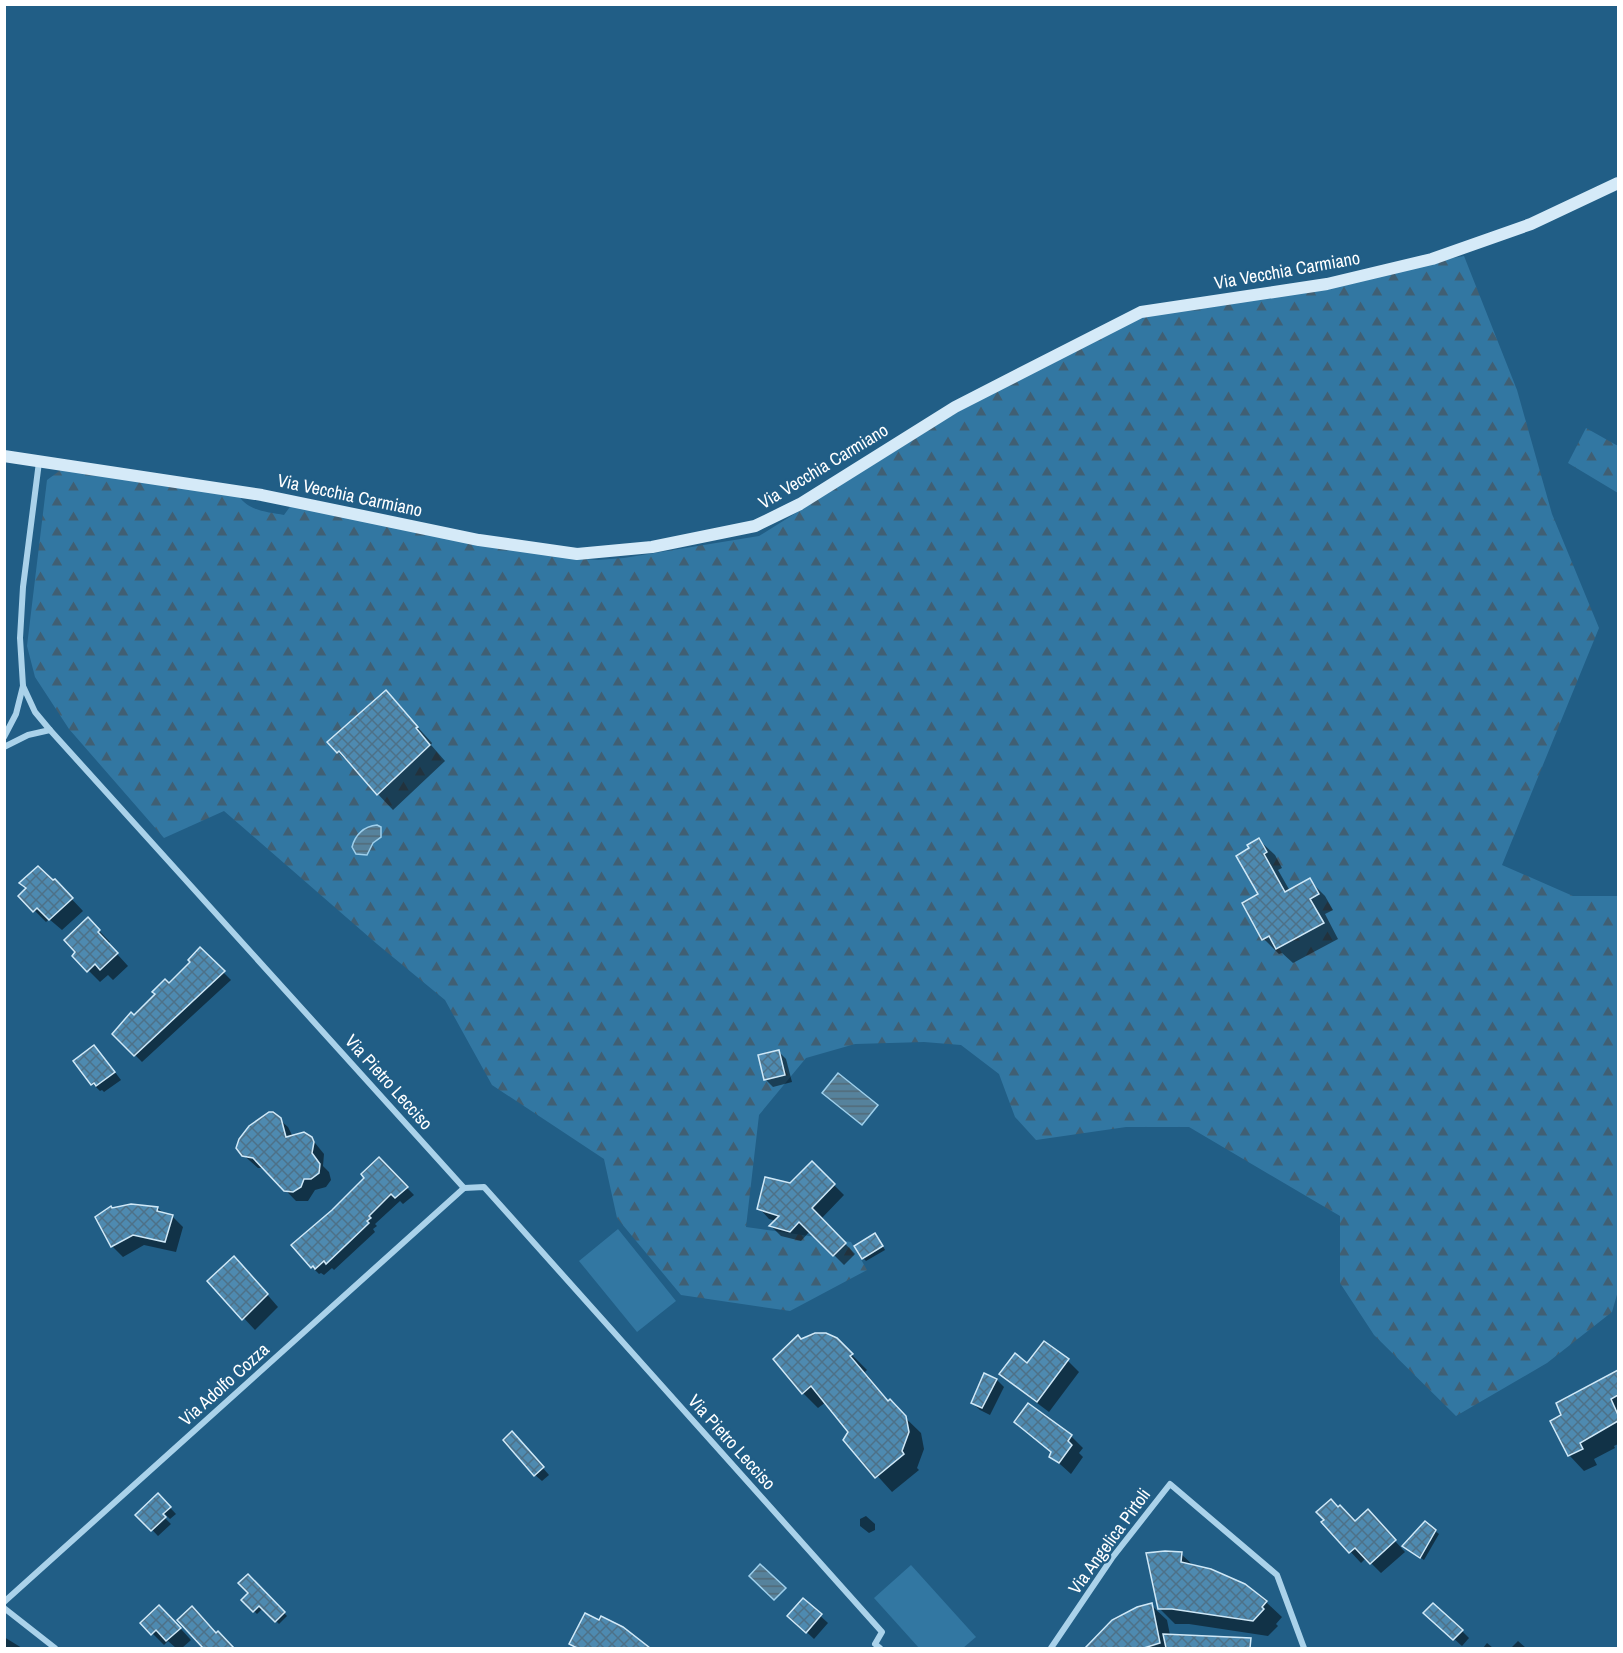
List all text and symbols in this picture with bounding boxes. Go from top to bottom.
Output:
street label: Via Vecchia Carmiano [1212,245,1362,295]
street label: Via Vecchia Carmiano [753,417,893,515]
street label: Via Vecchia Carmiano [275,467,425,523]
street label: Via Pietro Lecciso [339,1029,439,1135]
street label: Via Adolfo Cozza [174,1337,274,1431]
street label: Via Pietro Lecciso [682,1389,782,1495]
street label: Via Angelica Pirtoli [1062,1483,1156,1599]

